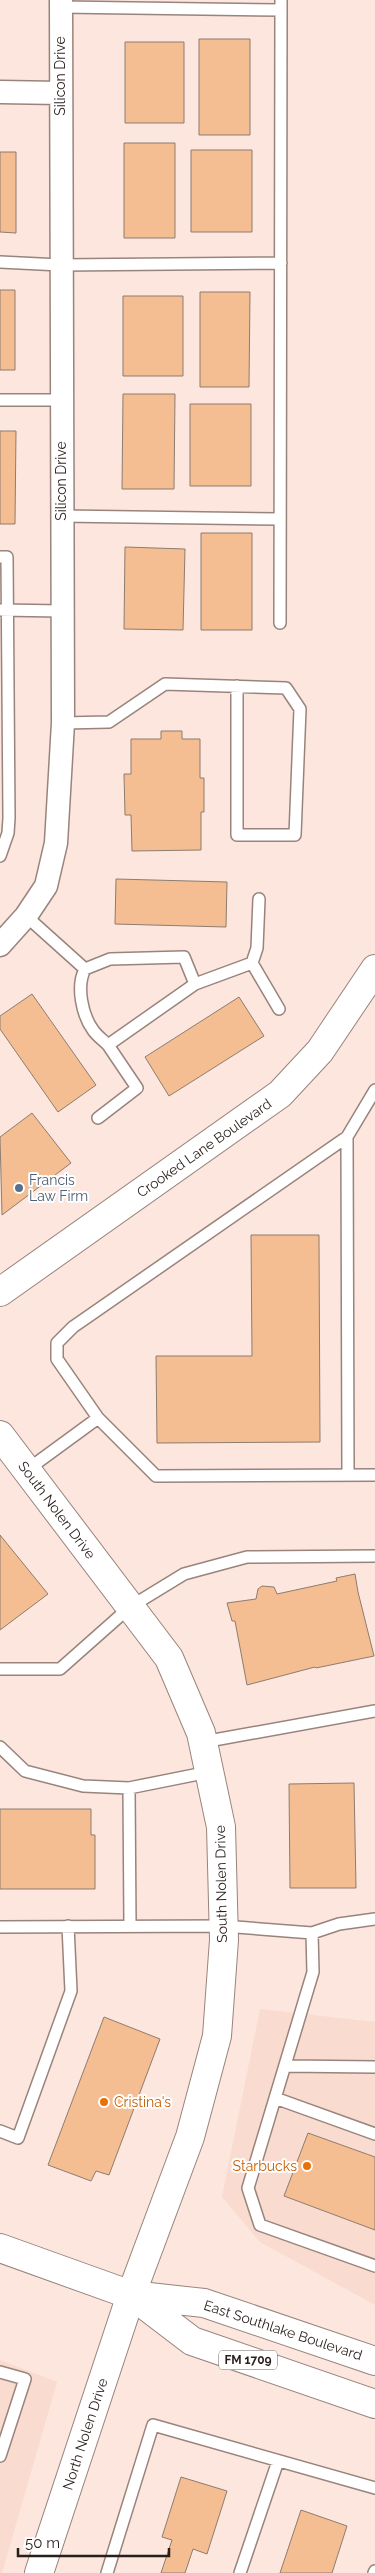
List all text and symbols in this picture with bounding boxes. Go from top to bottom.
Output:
street label: Silicon Drive [52,36,68,116]
street label: Silicon Drive [53,441,69,521]
street label: Crooked Lane Boulevard [134,1095,274,1201]
place label: Francis Law Firm [29,1172,88,1204]
marker: Francis Law Firm [13,1182,25,1194]
street label: South Nolen Drive [15,1458,99,1562]
street label: South Nolen Drive [212,1825,230,1943]
place label: Cristina's [114,2094,171,2110]
marker: Cristina's [98,2096,110,2108]
place label: Starbucks [233,2158,297,2174]
marker: Starbucks [301,2160,313,2172]
street label: East Southlake Boulevard [202,2297,364,2363]
road number: FM 1709 [219,2350,277,2370]
street label: North Nolen Drive [59,2376,111,2492]
scale bar [18,2526,169,2558]
text: 50 m [25,2534,60,2552]

